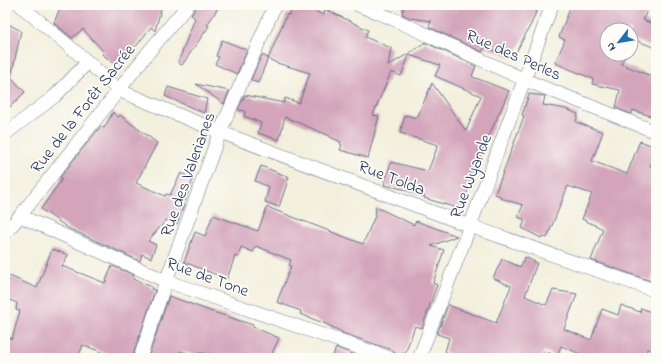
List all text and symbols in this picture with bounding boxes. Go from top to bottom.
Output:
north arrow [599,22,639,62]
street label: Rue des Perles [462,23,565,88]
street label: Rue de la Forêt Sacrée [25,39,142,179]
text: N [603,39,620,54]
street label: Rue des Valerianes [154,109,223,240]
street label: Rue Wyande [444,130,500,223]
street label: Rue Tolda [354,154,429,203]
street label: Rue de Tone [163,251,253,304]

